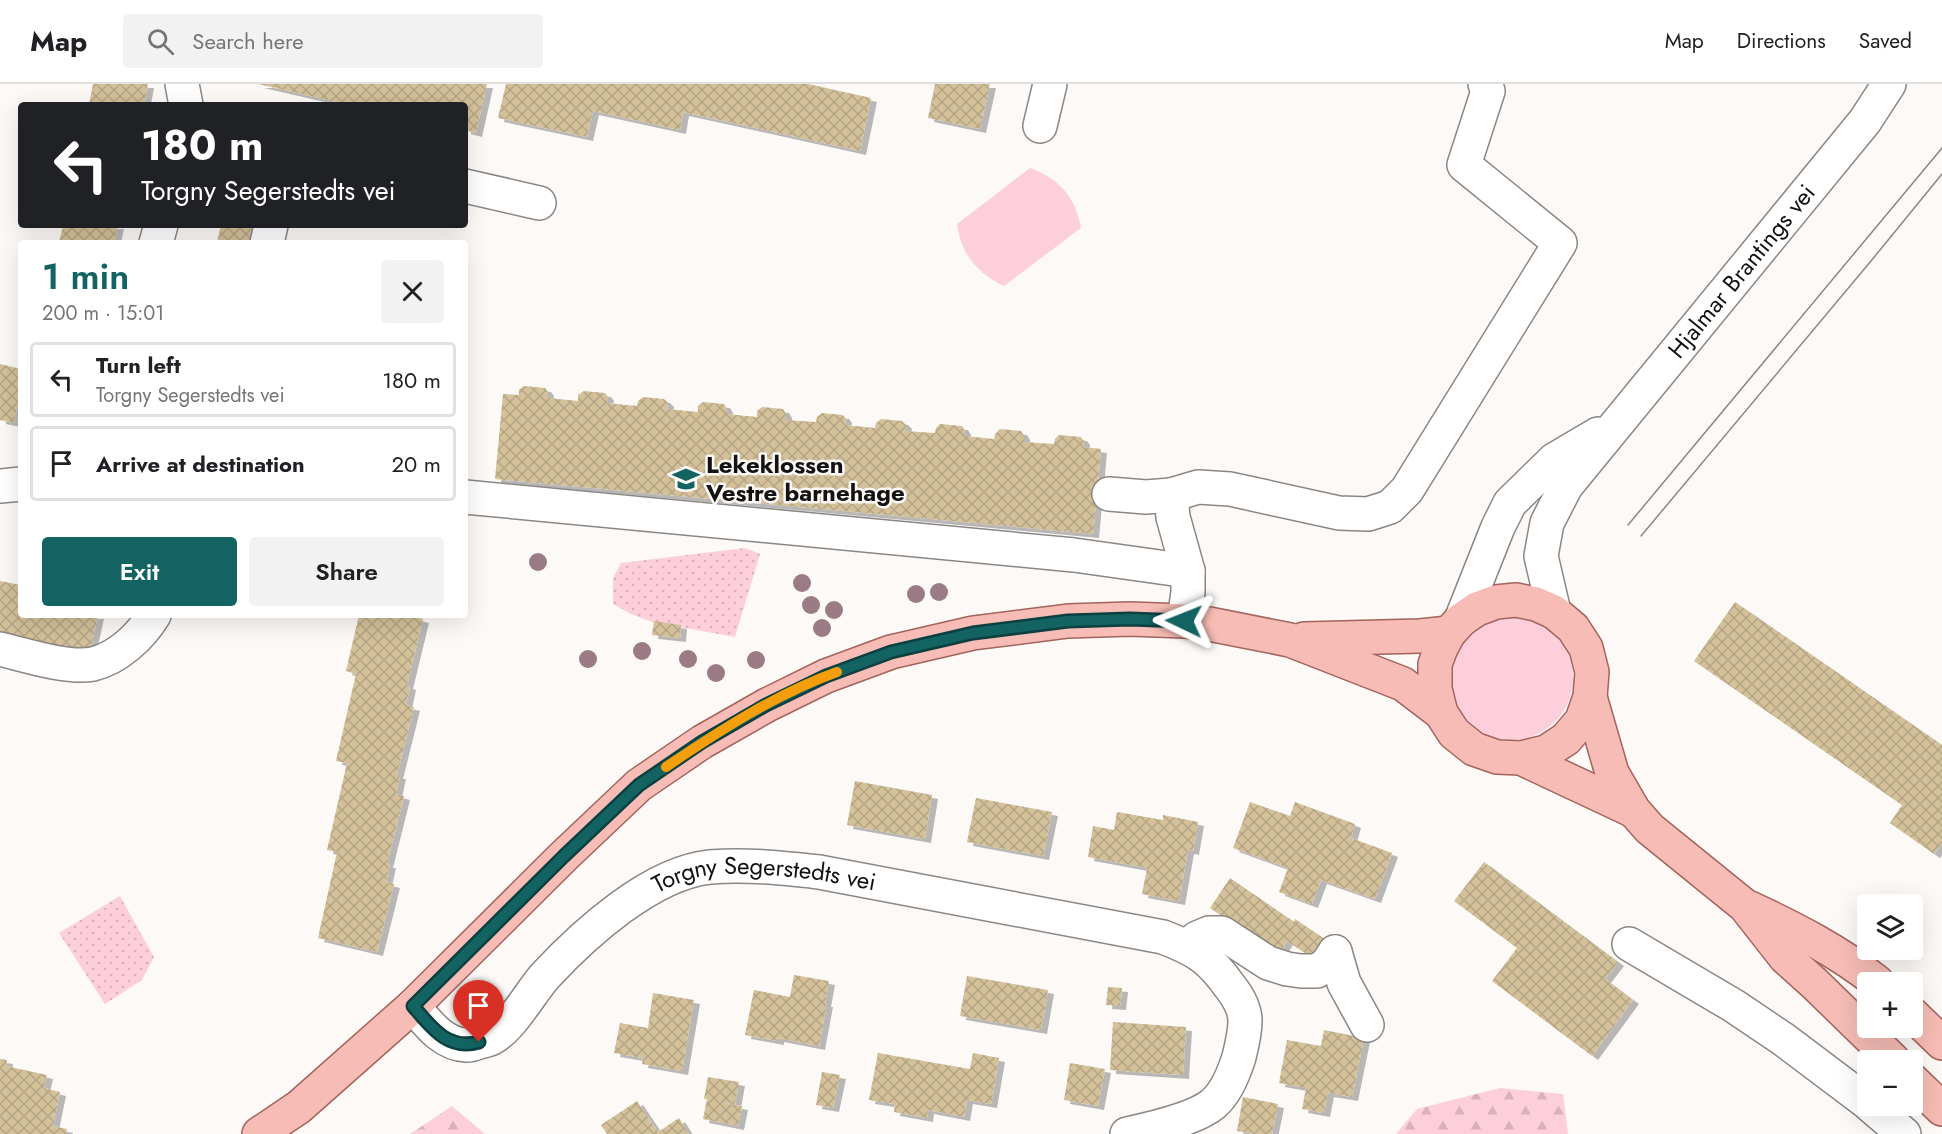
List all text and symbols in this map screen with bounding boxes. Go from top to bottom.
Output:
search box [123,14,543,68]
text: Map [30,21,87,62]
icon: search [144,25,177,58]
text: Search here [192,25,304,57]
text: Map [1665,26,1704,56]
text: Directions [1737,26,1826,56]
text: Saved [1859,26,1912,56]
text: 180 m [141,115,264,176]
icon: left [42,126,120,204]
text: Torgny Segerstedts vei [141,171,396,210]
street label: Hjalmar Brantings vei [1659,177,1823,366]
text: 1 min [42,250,129,302]
button: close [381,260,444,323]
text: 200 m · 15:01 [42,299,164,328]
text: Turn left [96,349,181,381]
icon: left [45,363,78,396]
text: 180 m [382,364,441,396]
text: Torgny Segerstedts vei [96,381,285,410]
icon: arrive [45,447,78,480]
place label: Lekeklossen Vestre barnehage [705,447,905,510]
text: Arrive at destination [96,448,305,480]
text: 20 m [392,448,441,480]
school or university icon: Lekeklossen Vestre barnehage [671,464,701,494]
button: Exit [42,537,237,606]
button: Share [249,537,444,606]
position arrow [1152,589,1216,653]
street label: Torgny Segerstedts vei [646,848,879,901]
map controls [1857,894,1923,1116]
button: layers [1857,894,1923,960]
button: + [1857,972,1923,1038]
pin [453,980,504,1042]
icon: arrive [462,989,495,1022]
button: − [1857,1050,1923,1116]

